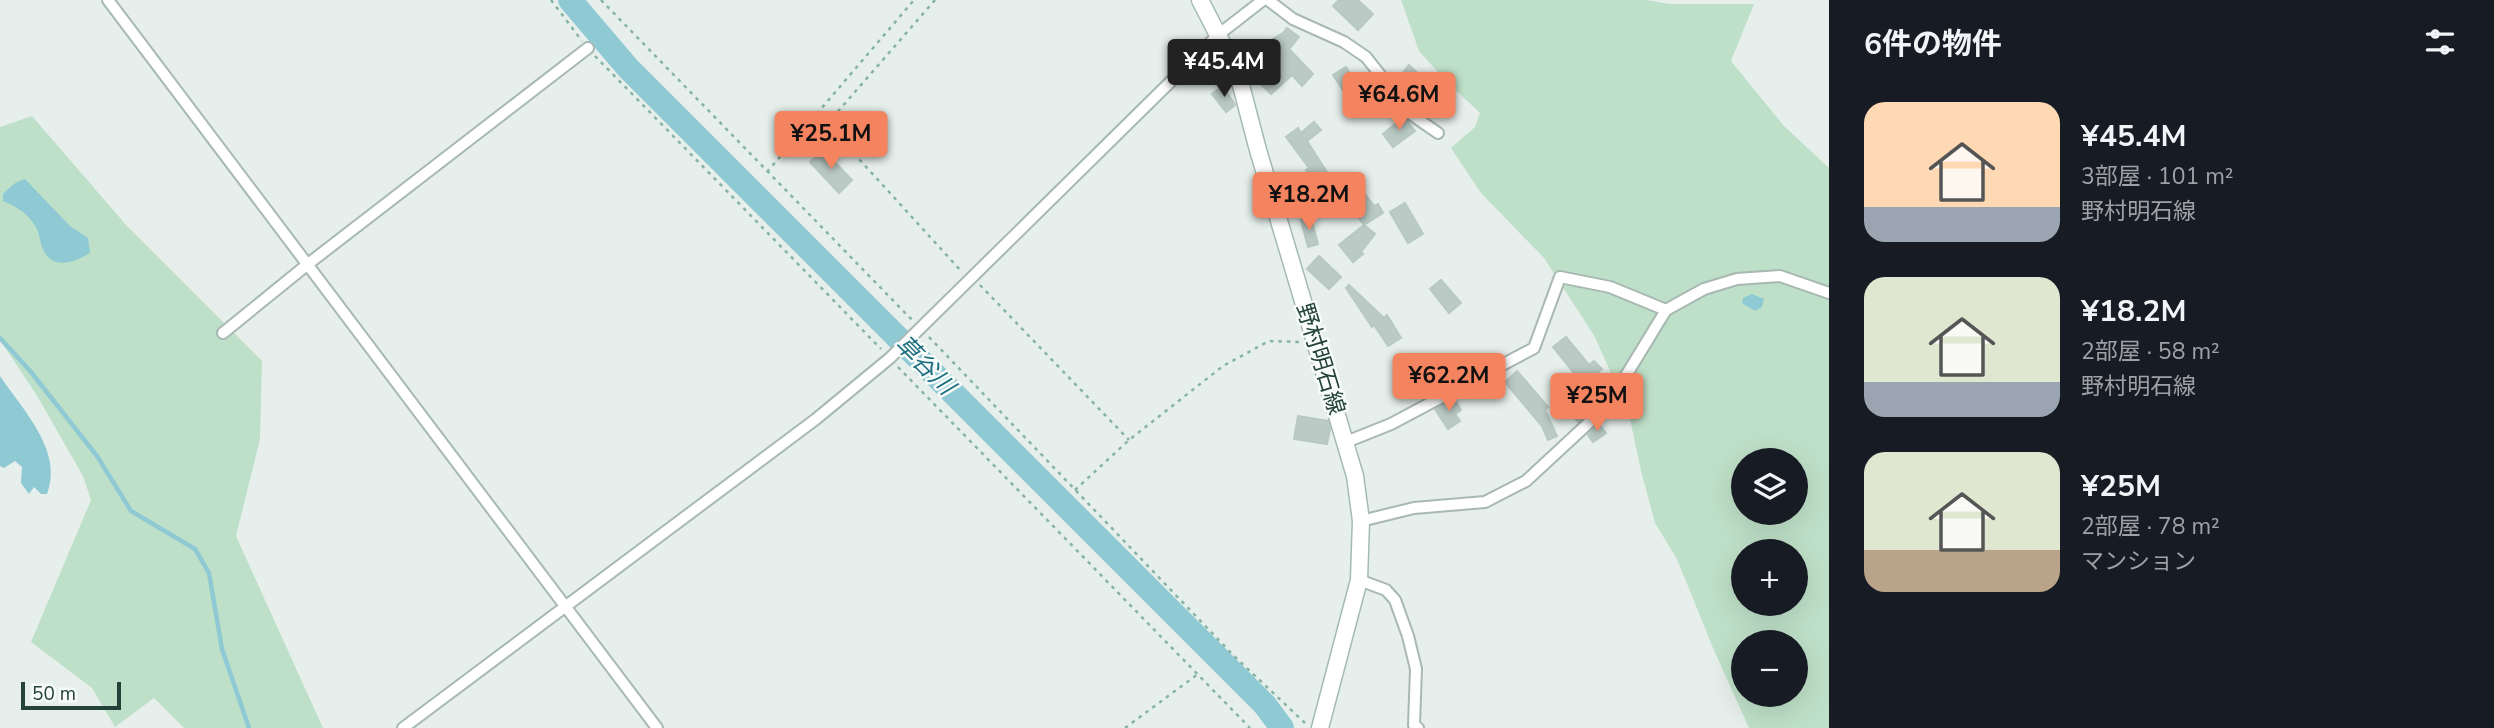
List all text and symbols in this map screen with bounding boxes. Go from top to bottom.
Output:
icon: filters [2421,23,2459,61]
text: 6件の物件 [1864,24,2002,65]
pin: ¥45.4M [1167,40,1281,99]
text: ¥45.4M [1184,46,1264,77]
pin: ¥64.6M [1342,72,1456,132]
text: ¥64.6M [1359,79,1439,110]
pin: ¥25.1M [774,111,888,171]
text: ¥45.4M [2081,116,2186,157]
text: ¥25.1M [791,118,871,149]
icon: home [1920,130,2004,214]
text: 3部屋 · 101 m² [2081,161,2234,192]
pin: ¥18.2M [1252,173,1366,232]
text: ¥18.2M [1269,179,1349,210]
text: 野村明石線 [2081,196,2196,227]
text: ¥18.2M [2081,291,2186,332]
street label: 野村明石線 [1289,300,1352,419]
icon: home [1920,305,2004,389]
water label: 草谷川 [888,328,964,404]
text: 2部屋 · 58 m² [2081,336,2220,367]
pin: ¥62.2M [1392,354,1506,413]
text: ¥62.2M [1409,360,1489,391]
text: 野村明石線 [2081,371,2196,402]
pin: ¥25M [1556,374,1638,433]
text: ¥25M [1566,380,1628,411]
map controls [1731,448,1808,707]
button: layers [1731,448,1808,525]
text: ¥25M [2081,466,2161,507]
icon: home [1920,480,2004,564]
text: 2部屋 · 78 m² [2081,511,2220,542]
button: + [1731,539,1808,616]
text: マンション [2081,546,2196,577]
button: − [1731,630,1808,707]
scale bar [21,679,121,711]
text: 50 m [32,681,76,707]

